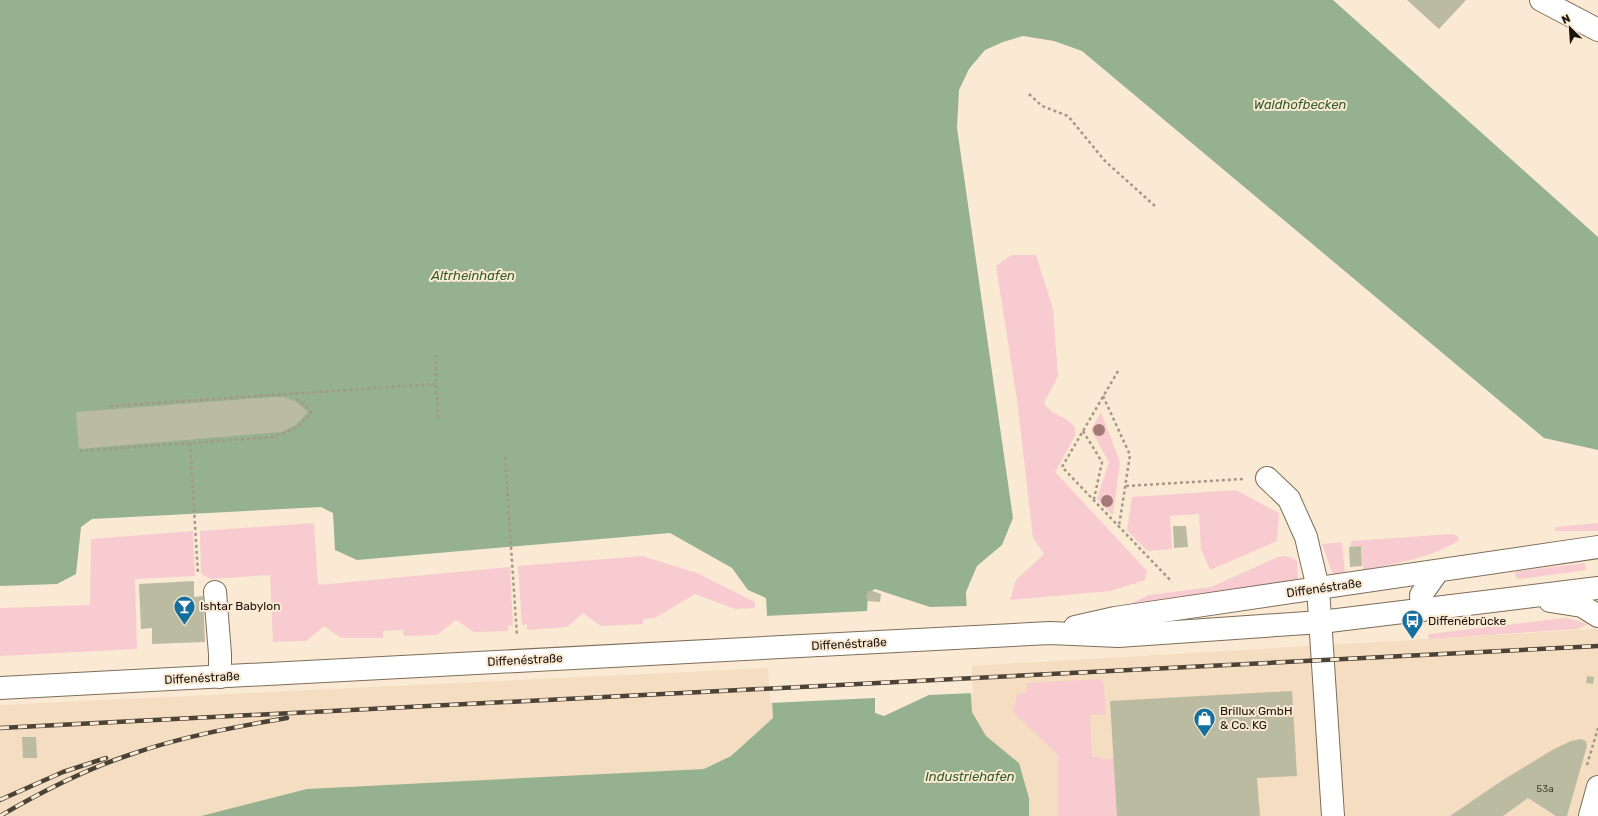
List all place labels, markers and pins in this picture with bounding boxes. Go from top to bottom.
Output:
bar icon: Ishtar Babylon [172,593,198,626]
place label: Ishtar Babylon [200,599,280,613]
bus stop icon: Diffenébrücke [1399,608,1425,641]
place label: Diffenébrücke [1428,614,1507,628]
place label: Brillux GmbH & Co. KG [1220,704,1293,732]
shop icon: Brillux GmbH & Co. KG [1191,705,1217,738]

